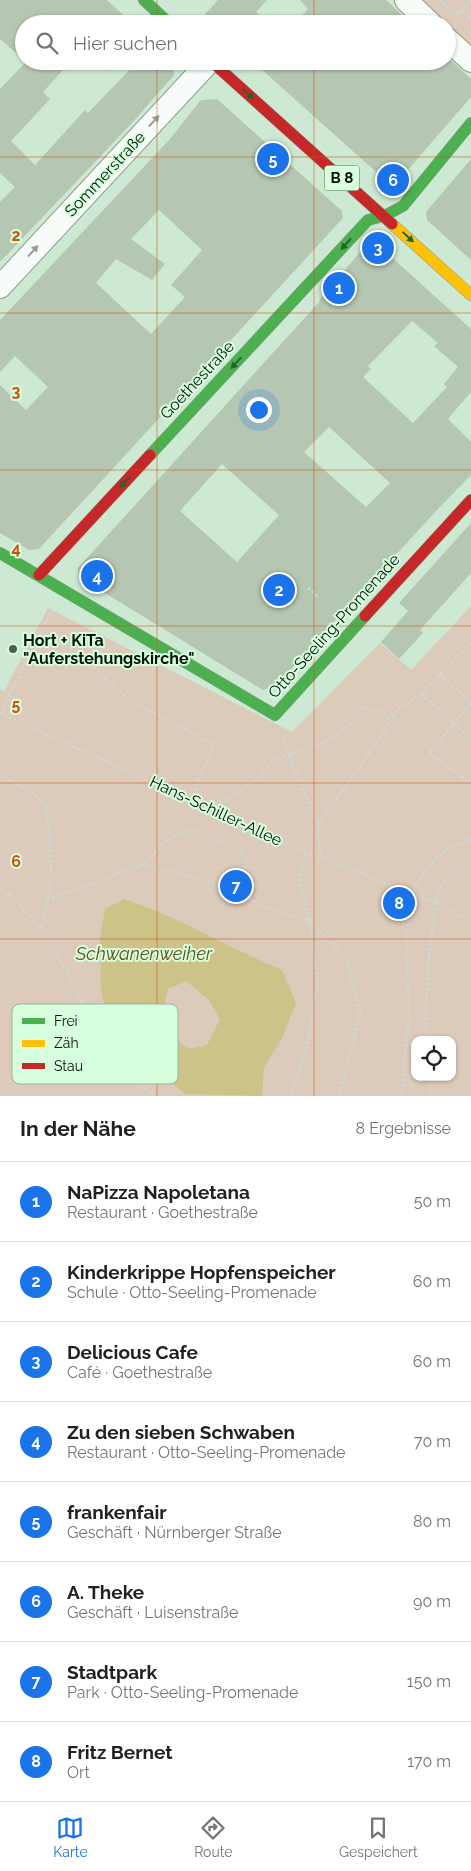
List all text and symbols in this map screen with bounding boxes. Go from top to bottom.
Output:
search box [15,15,456,70]
icon: search [33,29,61,57]
text: Hier suchen [73,32,178,54]
one-way arrow [241,88,253,100]
one-way arrow [148,115,160,127]
street label: Sommerstraße [61,128,149,220]
pin: 5 [257,140,289,178]
pin: 6 [377,161,409,199]
road number: B 8 [324,166,360,190]
text: 2 [11,226,21,245]
pin: 3 [362,229,394,267]
one-way arrow [401,231,413,243]
one-way arrow [340,237,352,249]
one-way arrow [27,245,39,257]
pin: 1 [323,269,355,307]
street label: Goethestraße [156,337,238,423]
one-way arrow [230,356,242,368]
text: 3 [12,382,21,401]
your location [246,397,272,423]
one-way arrow [119,476,131,488]
text: 4 [11,539,21,558]
street label: Otto-Seeling-Promenade [264,550,404,702]
pin: 4 [81,557,113,595]
pin: 2 [263,571,295,609]
place label: Hort + KiTa "Auferstehungskirche" [23,631,195,668]
marker: Hort + KiTa "Auferstehungskirche" [7,643,19,655]
text: 5 [12,695,21,714]
street label: Hans-Schiller-Allee [147,772,285,850]
text: 6 [11,852,21,871]
pin: 7 [220,867,252,905]
pin: 8 [383,884,415,922]
water label: Schwanenweiher [75,943,213,964]
legend [12,1004,178,1084]
text: Frei [54,1013,78,1029]
text: Zäh [54,1035,79,1051]
map controls [411,1036,456,1081]
button: locate [411,1036,456,1081]
text: Stau [54,1058,83,1074]
text: In der Nähe [20,1116,136,1141]
text: 8 Ergebnisse [356,1119,451,1138]
text: NaPizza Napoletana [67,1181,250,1203]
text: 1 [32,1192,40,1211]
text: 50 m [414,1192,451,1211]
text: Restaurant · Goethestraße [67,1203,258,1222]
text: Kinderkrippe Hopfenspeicher [67,1261,336,1283]
text: 2 [31,1272,41,1291]
text: 60 m [413,1272,451,1291]
text: Schule · Otto-Seeling-Promenade [67,1283,317,1302]
text: Delicious Cafe [67,1341,198,1363]
text: 3 [32,1352,40,1371]
text: 60 m [413,1352,451,1371]
text: Café · Goethestraße [67,1363,212,1382]
text: Zu den sieben Schwaben [67,1421,295,1443]
text: 4 [31,1432,41,1451]
text: 70 m [414,1432,451,1451]
text: Restaurant · Otto-Seeling-Promenade [67,1443,345,1462]
text: frankenfair [67,1501,167,1523]
text: 5 [32,1512,40,1531]
text: 80 m [413,1512,451,1531]
text: Geschäft · Nürnberger Straße [67,1523,282,1542]
text: A. Theke [67,1581,144,1603]
text: 6 [31,1592,41,1611]
text: 90 m [413,1592,451,1611]
text: Geschäft · Luisenstraße [67,1603,239,1622]
text: Stadtpark [67,1661,157,1683]
text: 7 [32,1672,40,1691]
text: 150 m [407,1672,451,1691]
text: Park · Otto-Seeling-Promenade [67,1683,298,1702]
text: Fritz Bernet [67,1741,173,1763]
text: 8 [31,1752,41,1771]
text: 170 m [407,1752,451,1771]
text: Ort [67,1763,90,1782]
tab: Karte [53,1814,88,1860]
tab: Route [194,1814,233,1860]
tab: Gespeichert [339,1814,418,1860]

